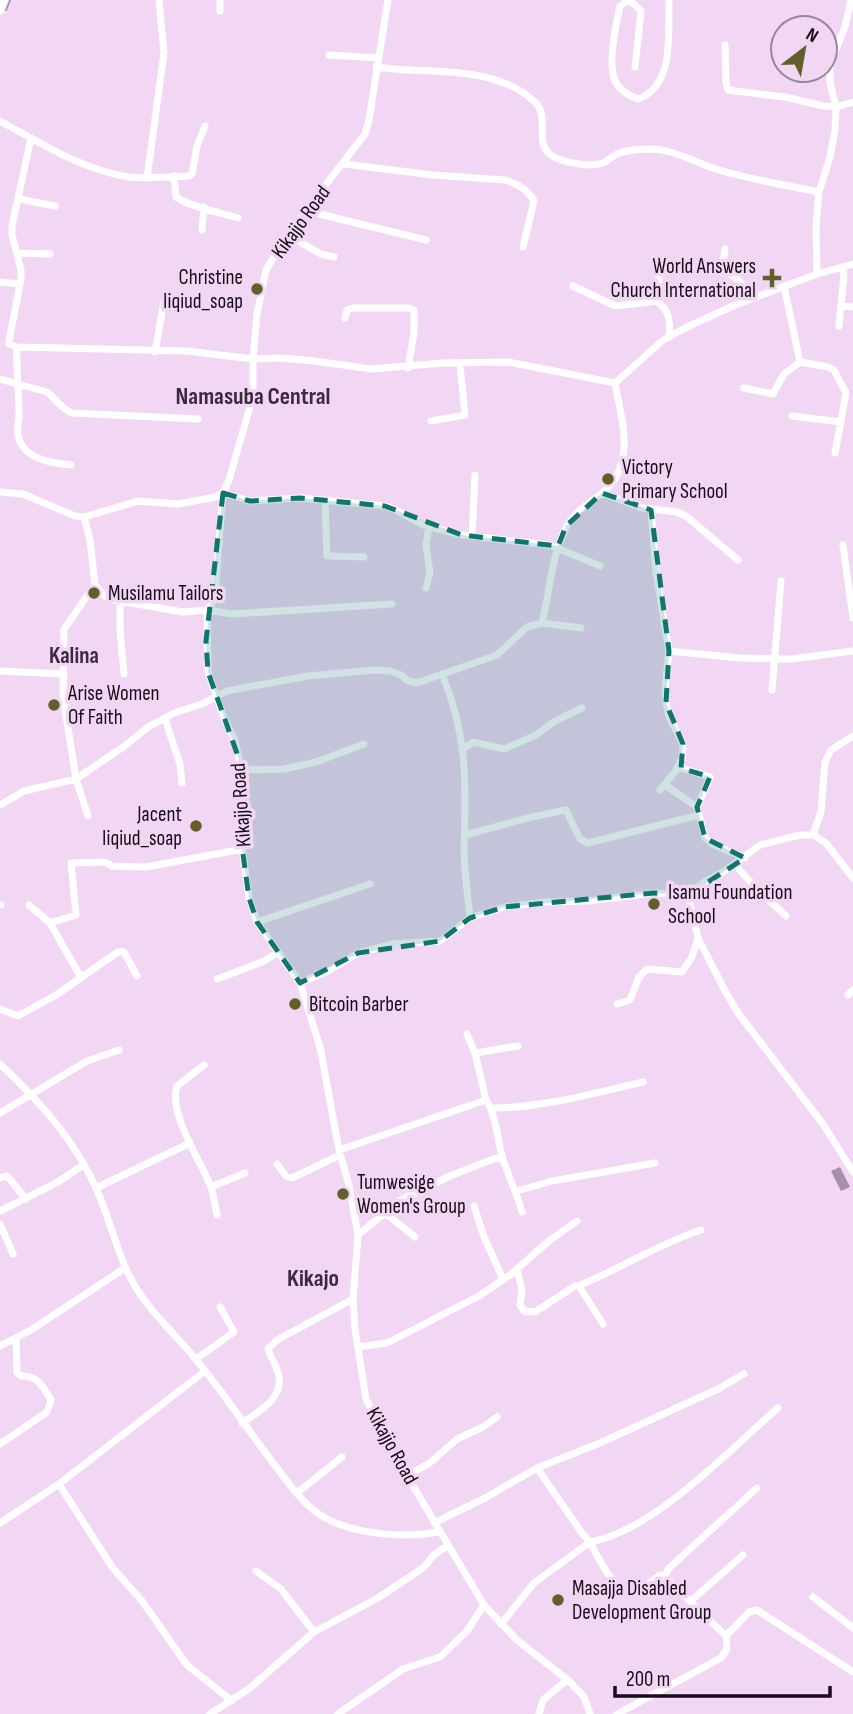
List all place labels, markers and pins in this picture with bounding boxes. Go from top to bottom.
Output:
place label: World Answers Church International [610,254,756,303]
place label: Christine liqiud_soap [163,265,243,314]
marker: World Answers Church International [762,268,782,288]
marker: Christine liqiud_soap [249,281,265,297]
place label: Victory Primary School [622,455,728,504]
marker: Victory Primary School [600,471,616,487]
place label: Musilamu Tailors [108,581,223,606]
marker: Musilamu Tailors [86,585,102,601]
place label: Arise Women Of Faith [67,681,160,730]
marker: Arise Women Of Faith [46,697,62,713]
place label: Jacent liqiud_soap [102,802,182,851]
marker: Jacent liqiud_soap [188,818,204,834]
place label: Isamu Foundation School [668,880,792,929]
marker: Isamu Foundation School [646,896,662,912]
place label: Bitcoin Barber [309,992,408,1017]
marker: Bitcoin Barber [287,996,303,1012]
place label: Tumwesige Women's Group [357,1170,466,1219]
marker: Tumwesige Women's Group [335,1186,351,1202]
place label: Masajja Disabled Development Group [572,1576,712,1625]
marker: Masajja Disabled Development Group [550,1592,566,1608]

